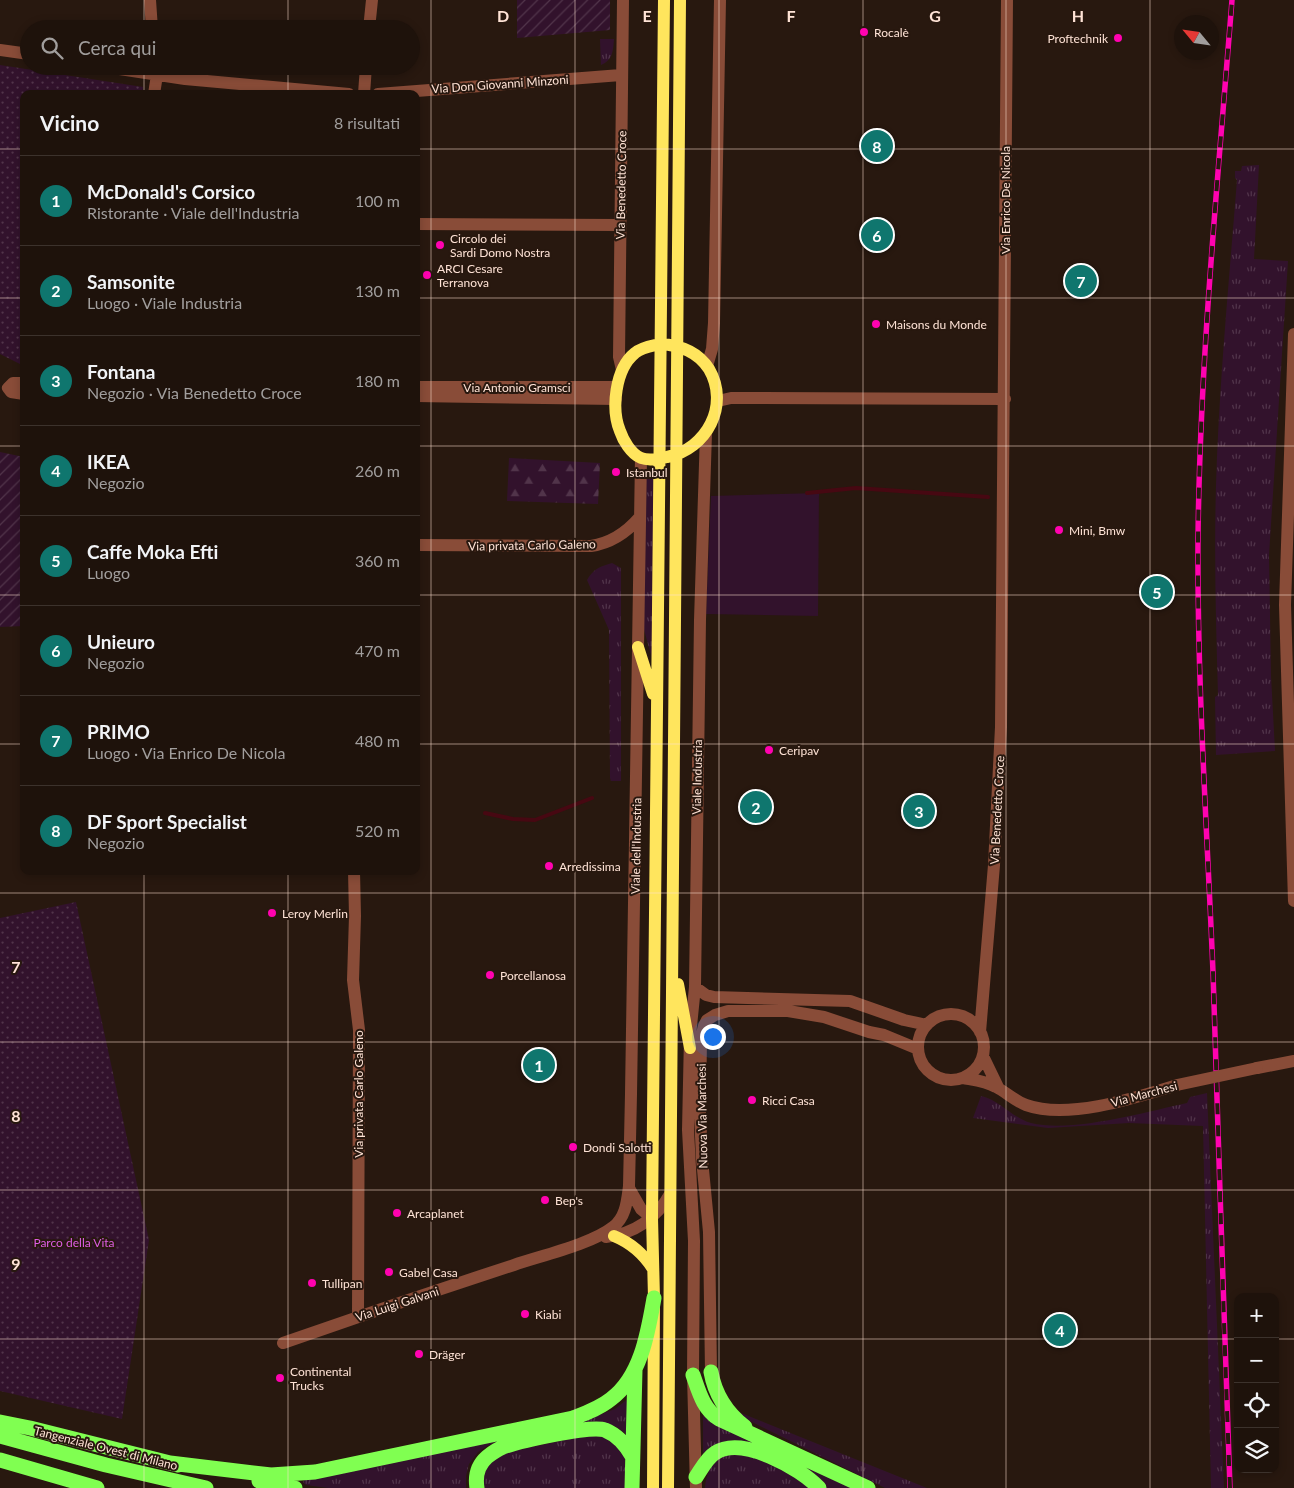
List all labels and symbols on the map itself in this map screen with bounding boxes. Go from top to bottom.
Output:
text: D [497,6,509,25]
text: E [642,6,652,25]
text: F [786,6,796,25]
text: G [929,6,941,25]
text: H [1072,6,1084,25]
north arrow [1174,15,1219,60]
place label: Rocalè [874,25,909,40]
marker: Rocalè [858,26,870,38]
place label: Proftechnik [1047,31,1109,46]
marker: Proftechnik [1112,32,1124,44]
street label: Via Don Giovanni Minzoni [431,72,569,96]
pin: 8 [861,127,893,165]
street label: Via Benedetto Croce [613,130,629,240]
street label: Via Enrico De Nicola [998,146,1013,254]
pin: 6 [861,216,893,254]
place label: Circolo dei Sardi Domo Nostra [450,231,550,260]
marker: Circolo dei Sardi Domo Nostra [434,239,446,251]
place label: ARCI Cesare Terranova [437,261,503,290]
pin: 7 [1065,262,1097,300]
marker: ARCI Cesare Terranova [421,269,433,281]
place label: Maisons du Monde [886,317,987,332]
marker: Maisons du Monde [870,318,882,330]
street label: Via Antonio Gramsci [463,380,571,395]
place label: Istanbul [626,465,668,480]
marker: Istanbul [610,466,622,478]
place label: Mini, Bmw [1069,523,1126,538]
marker: Mini, Bmw [1053,524,1065,536]
street label: Via privata Carlo Galeno [468,536,596,554]
pin: 5 [1141,573,1173,611]
street label: Viale Industria [689,739,705,815]
place label: Ceripav [779,743,820,758]
marker: Ceripav [763,744,775,756]
street label: Via Benedetto Croce [987,755,1007,865]
pin: 2 [740,788,772,826]
pin: 3 [903,792,935,830]
street label: Viale dell'Industria [628,798,644,894]
place label: Arredissima [559,859,621,874]
marker: Arredissima [543,860,555,872]
place label: Leroy Merlin [282,906,348,921]
marker: Leroy Merlin [266,907,278,919]
text: 7 [11,957,21,976]
place label: Porcellanosa [500,968,566,983]
marker: Porcellanosa [484,969,496,981]
your location [700,1024,726,1050]
street label: Via privata Carlo Galeno [351,1030,366,1158]
pin: 1 [523,1046,555,1084]
street label: Nuova Via Marchesi [694,1063,710,1169]
street label: Via Marchesi [1109,1078,1179,1110]
place label: Ricci Casa [762,1093,815,1108]
marker: Ricci Casa [746,1094,758,1106]
text: 8 [11,1106,21,1125]
place label: Dondi Salotti [583,1140,651,1155]
marker: Dondi Salotti [567,1141,579,1153]
place label: Bep's [555,1193,583,1208]
marker: Bep's [539,1194,551,1206]
place label: Arcaplanet [407,1206,464,1221]
marker: Arcaplanet [391,1207,403,1219]
park label: Parco della Vita [33,1235,115,1250]
text: 9 [11,1254,21,1273]
place label: Gabel Casa [399,1265,458,1280]
marker: Gabel Casa [383,1266,395,1278]
place label: Tullipan [322,1276,362,1291]
marker: Tullipan [306,1277,318,1289]
street label: Via Luigi Galvani [353,1283,441,1325]
place label: Kiabi [535,1307,562,1322]
marker: Kiabi [519,1308,531,1320]
pin: 4 [1044,1311,1076,1349]
place label: Dräger [429,1347,466,1362]
marker: Dräger [413,1348,425,1360]
place label: Continental Trucks [290,1364,351,1393]
marker: Continental Trucks [274,1372,286,1384]
street label: Tangenziale Ovest di Milano [33,1423,180,1473]

